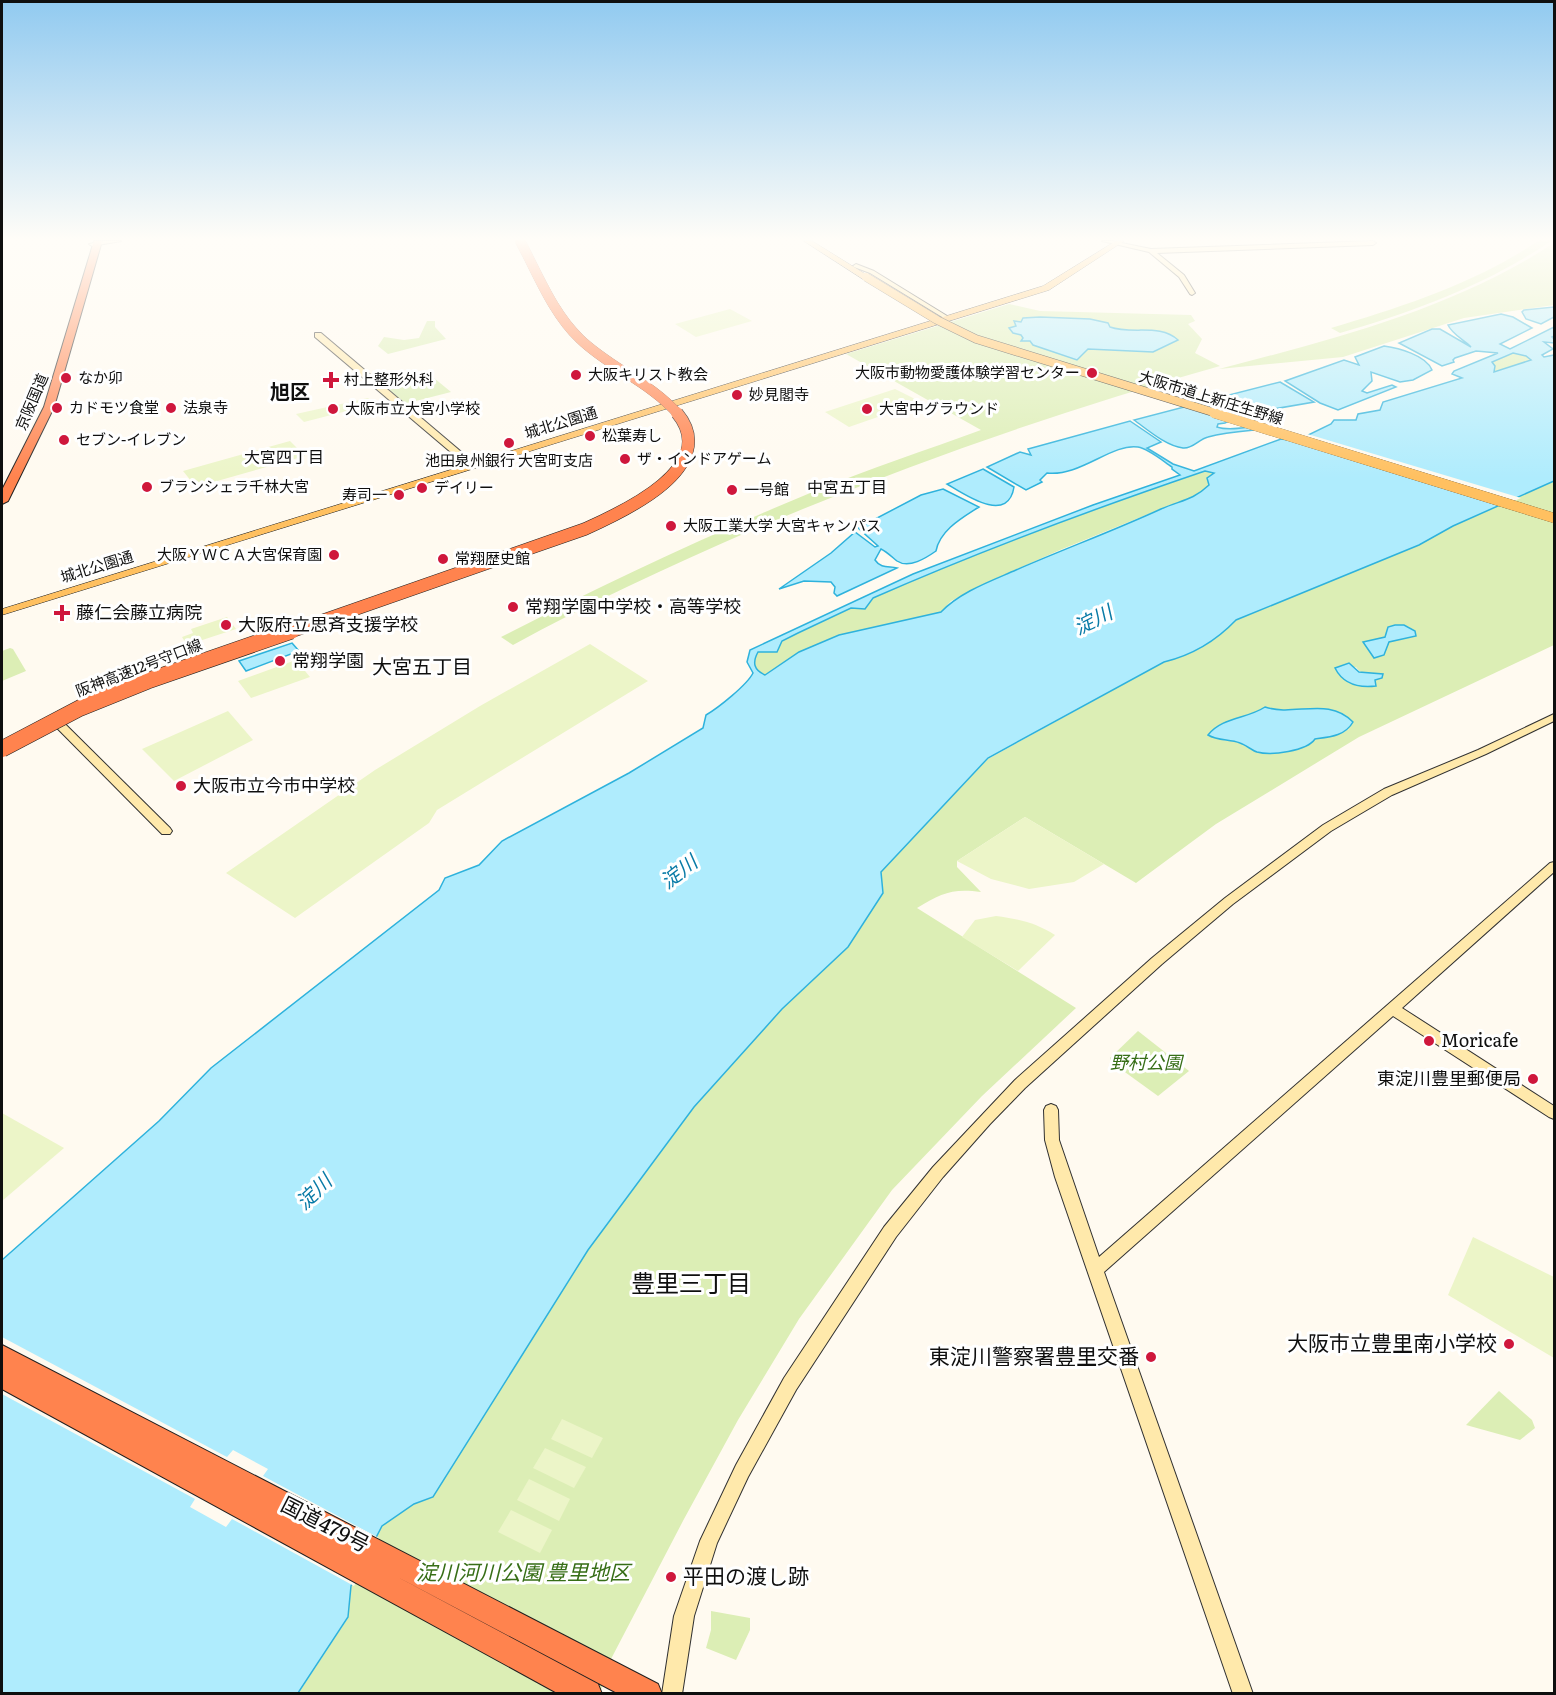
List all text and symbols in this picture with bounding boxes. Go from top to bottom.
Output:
place label: 大阪市動物愛護体験学習センター [855,360,1080,383]
place label: 大阪キリスト教会 [588,362,708,385]
street label: 大阪市道上新庄生野線 [1136,364,1287,429]
place label: なか卯 [78,365,123,388]
marker: 大阪市動物愛護体験学習センター [1085,366,1099,380]
place label: 村上整形外科 [344,367,434,390]
marker: 大阪キリスト教会 [569,368,583,382]
street label: 京阪国道 [8,369,53,434]
marker: なか卯 [59,371,73,385]
marker: 村上整形外科 [322,371,340,389]
district label: 旭区 [270,375,310,405]
place label: 妙見閣寺 [749,382,809,405]
marker: 妙見閣寺 [730,388,744,402]
place label: カドモツ食堂 [69,395,159,418]
place label: 法泉寺 [183,395,228,418]
place label: 大阪市立大宮小学校 [345,396,480,419]
place label: 大宮中グラウンド [879,396,999,419]
street label: 城北公園通 [521,400,600,444]
marker: カドモツ食堂 [50,401,64,415]
marker: 法泉寺 [164,401,178,415]
marker: 大阪市立大宮小学校 [326,402,340,416]
marker: 大宮中グラウンド [860,402,874,416]
place label: 松葉寿し [602,423,662,446]
place label: セブン-イレブン [76,427,186,450]
marker: 松葉寿し [583,429,597,443]
marker: セブン-イレブン [57,433,71,447]
marker: 池田泉州銀行 大宮町支店 [502,436,516,450]
district label: 大宮四丁目 [244,444,324,468]
place label: ザ・インドアゲーム [637,446,772,469]
place label: 池田泉州銀行 大宮町支店 [425,448,593,471]
marker: ザ・インドアゲーム [618,452,632,466]
place label: ブランシェラ千林大宮 [159,474,309,497]
district label: 中宮五丁目 [807,474,887,498]
place label: デイリー [434,475,494,498]
place label: 一号館 [744,477,789,500]
marker: ブランシェラ千林大宮 [140,480,154,494]
marker: デイリー [415,481,429,495]
place label: 寿司一 [342,482,387,505]
marker: 一号館 [725,483,739,497]
marker: 寿司一 [392,488,406,502]
place label: 大阪工業大学 大宮キャンパス [683,513,881,536]
marker: 大阪工業大学 大宮キャンパス [664,519,678,533]
place label: 大阪ＹＷＣＡ大宮保育園 [157,542,322,565]
street label: 城北公園通 [57,544,136,588]
place label: 常翔歴史館 [455,546,530,569]
marker: 大阪ＹＷＣＡ大宮保育園 [327,548,341,562]
marker: 常翔歴史館 [436,552,450,566]
place label: 常翔学園中学校・高等学校 [525,592,741,619]
water label: 淀川 [1067,595,1119,641]
place label: 藤仁会藤立病院 [76,598,202,625]
marker: 常翔学園中学校・高等学校 [506,600,520,614]
marker: 藤仁会藤立病院 [53,604,71,622]
place label: 大阪府立思斉支援学校 [238,610,418,637]
marker: 大阪府立思斉支援学校 [219,618,233,632]
street label: 阪神高速12号守口線 [72,632,205,701]
place label: 常翔学園 [292,646,364,673]
district label: 大宮五丁目 [372,650,472,680]
marker: 常翔学園 [273,654,287,668]
place label: 大阪市立今市中学校 [193,771,355,798]
marker: 大阪市立今市中学校 [174,779,188,793]
water label: 淀川 [653,845,704,895]
place label: Moricafe [1441,1026,1518,1053]
marker: Moricafe [1422,1034,1436,1048]
park label: 野村公園 [1110,1048,1185,1075]
place label: 東淀川豊里郵便局 [1377,1064,1521,1091]
marker: 東淀川豊里郵便局 [1526,1072,1540,1086]
water label: 淀川 [288,1164,339,1215]
district label: 豊里三丁目 [631,1264,751,1299]
place label: 大阪市立豊里南小学校 [1287,1326,1497,1357]
marker: 大阪市立豊里南小学校 [1502,1337,1516,1351]
place label: 東淀川警察署豊里交番 [929,1339,1139,1370]
marker: 東淀川警察署豊里交番 [1144,1350,1158,1364]
street label: 国道479号 [277,1487,376,1558]
park label: 淀川河川公園 豊里地区 [416,1555,633,1586]
place label: 平田の渡し跡 [683,1559,809,1590]
marker: 平田の渡し跡 [664,1570,678,1584]

